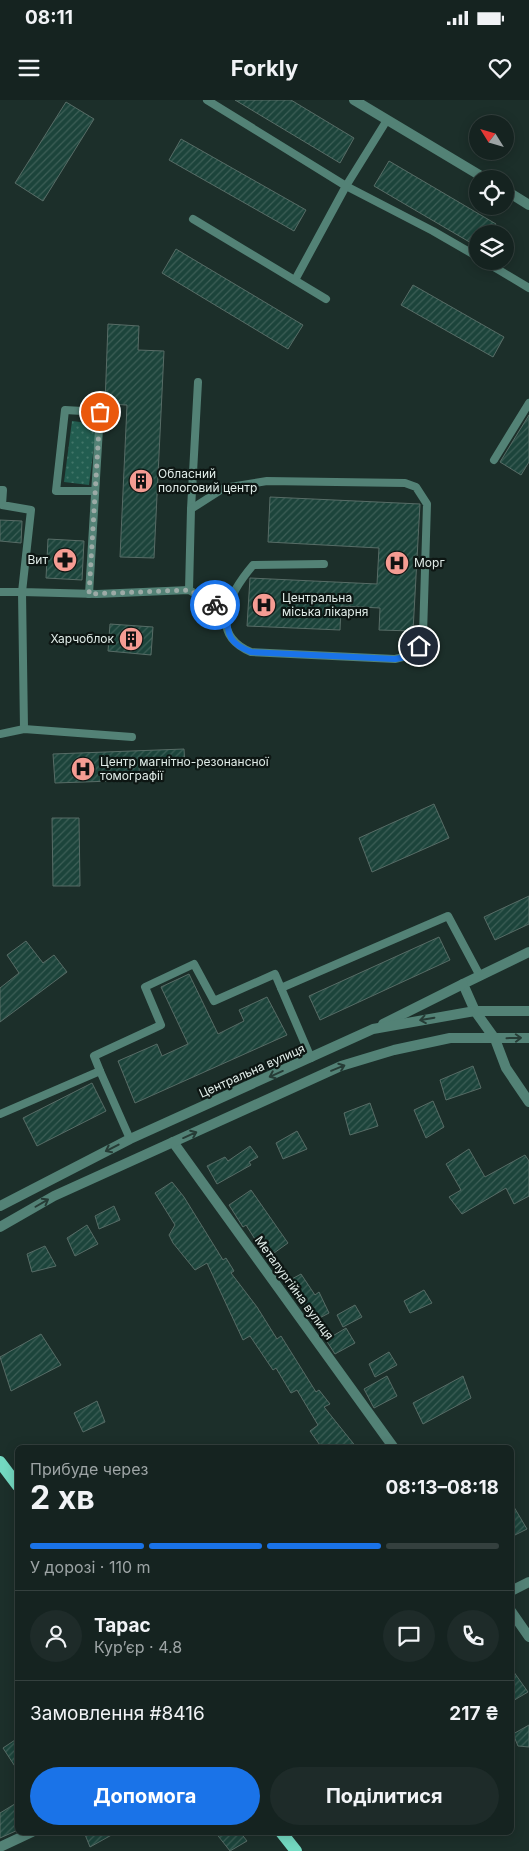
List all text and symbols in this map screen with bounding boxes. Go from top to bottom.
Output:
text: 08:11 [25,6,73,29]
icon: menu [15,54,43,82]
icon: heart [486,54,514,82]
text: Forkly [231,55,298,81]
north arrow [469,115,514,160]
map controls [469,115,514,270]
button: locate [469,170,514,215]
button: layers [469,225,514,270]
pin [79,391,121,433]
icon: bag [86,398,114,426]
place label: Обласний пологовий центр [158,466,257,495]
building icon: Обласний пологовий центр [128,468,154,494]
pharmacy icon: Вит [52,547,78,573]
hospital icon: Морг [384,550,410,576]
place label: Вит [27,552,48,567]
place label: Морг [414,555,445,570]
courier [190,580,240,630]
place label: Центральна міська лікарня [282,590,368,619]
icon: bike [201,591,229,619]
hospital icon: Центральна міська лікарня [251,592,277,618]
pin [398,625,440,667]
building icon: Харчоблок [118,626,144,652]
place label: Харчоблок [50,631,114,646]
icon: home [405,632,433,660]
place label: Центр магнітно-резонансної томографії [100,754,270,783]
hospital icon: Центр магнітно-резонансної томографії [70,756,96,782]
one-way arrow [420,1015,436,1025]
one-way arrow [505,1033,521,1043]
street label: Центральна вулиця [197,1040,307,1101]
one-way arrow [330,1063,345,1072]
one-way arrow [269,1070,284,1080]
one-way arrow [182,1129,197,1139]
one-way arrow [104,1143,119,1153]
one-way arrow [35,1198,50,1208]
street label: Металургійна вулиця [252,1233,337,1342]
text: Прибуде через [30,1459,148,1479]
text: 08:13–08:18 [385,1476,499,1499]
text: 2 хв [30,1478,95,1517]
text: У дорозі · 110 m [30,1557,151,1577]
button: person [30,1610,82,1662]
button: chat [383,1610,435,1662]
button: phone [447,1610,499,1662]
text: Тарас [94,1614,151,1637]
text: Кур’єр · 4.8 [94,1637,182,1657]
text: Замовлення #8416 [30,1702,205,1725]
text: 217 ₴ [449,1702,499,1725]
button: Допомога [30,1767,260,1825]
button: Поділитися [270,1767,499,1825]

